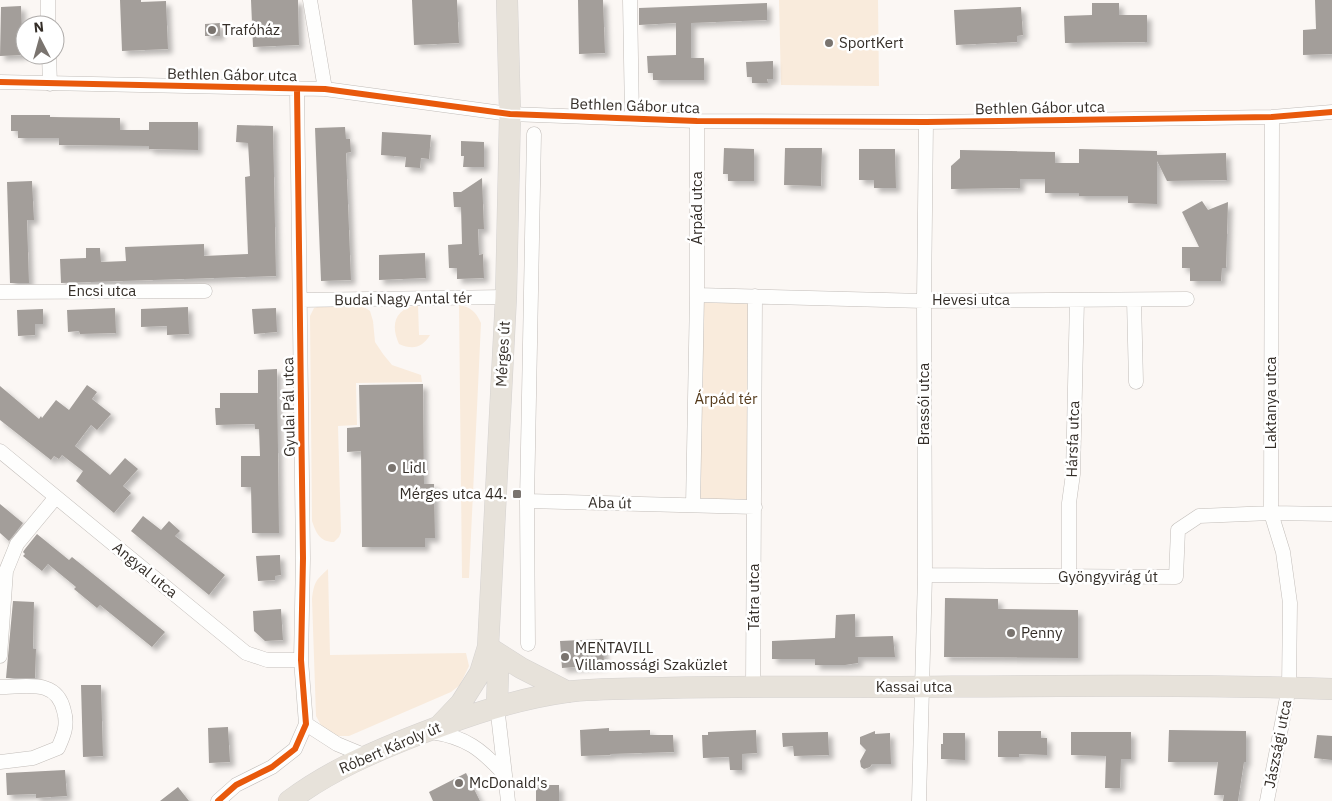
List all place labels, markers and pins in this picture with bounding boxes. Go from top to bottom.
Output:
place label: Trafóház [222,20,280,39]
marker: Trafóház [206,24,218,36]
place label: SportKert [839,33,904,52]
marker: SportKert [823,37,835,49]
place label: Lidl [402,458,426,477]
marker: Lidl [386,462,398,474]
place label: Mérges utca 44. [400,484,507,503]
marker: Mérges utca 44. [511,488,523,500]
place label: Penny [1021,623,1063,642]
marker: Penny [1005,627,1017,639]
place label: MENTAVILL Villamossági Szaküzlet [575,638,728,674]
marker: MENTAVILL Villamossági Szaküzlet [559,651,571,663]
place label: McDonald's [469,773,547,792]
marker: McDonald's [453,777,465,789]

